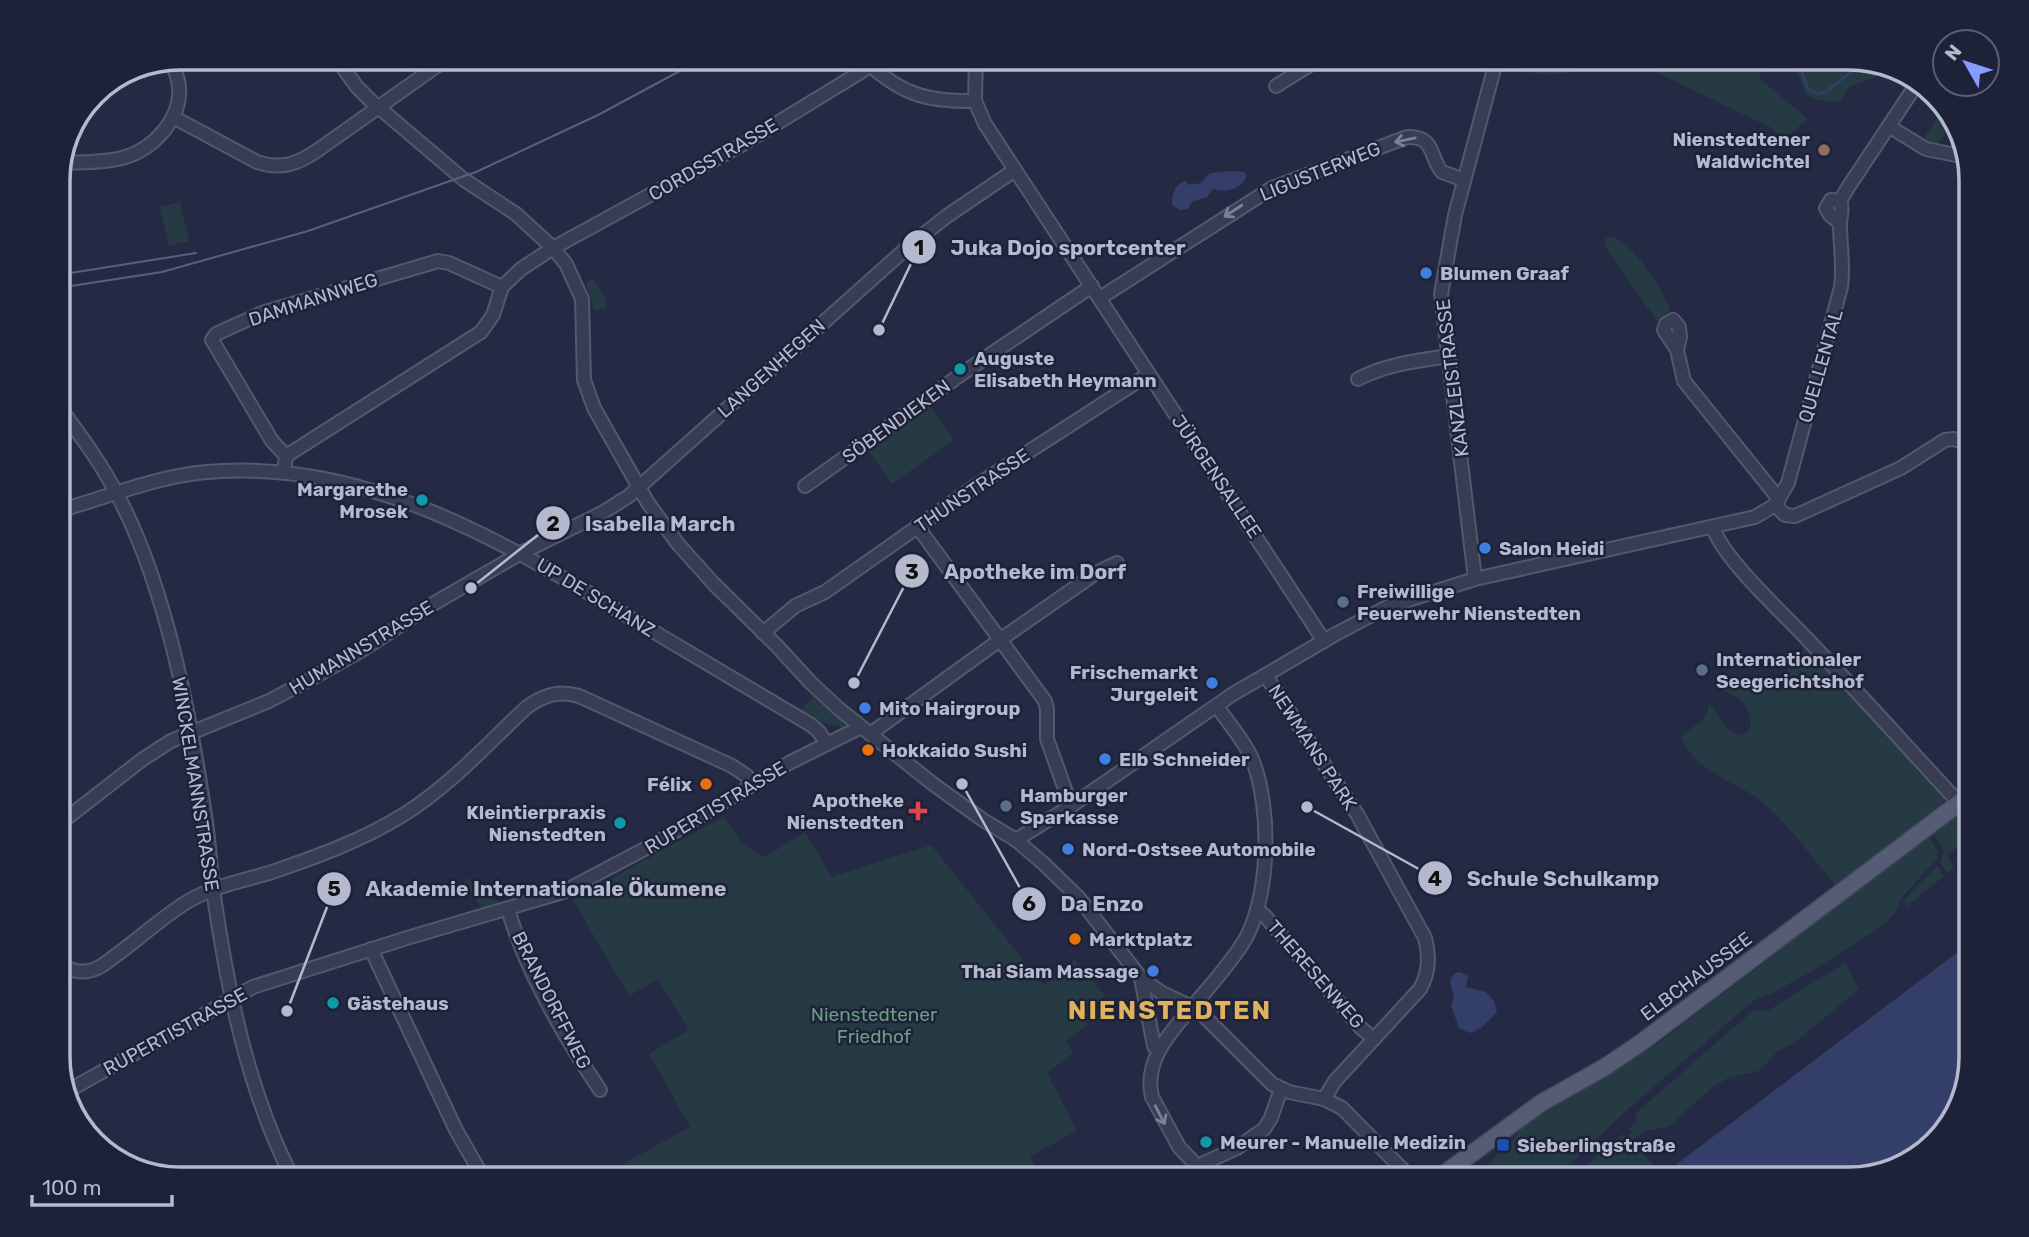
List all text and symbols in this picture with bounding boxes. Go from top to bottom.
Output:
north arrow [1931,28,2001,98]
text: N [1940,40,1966,65]
street label: CORDSSTRASSE [644,113,782,206]
place label: Nienstedtener Waldwichtel [1673,128,1810,173]
one-way arrow [1394,133,1417,147]
street label: LIGUSTERWEG [1256,137,1384,206]
marker: Nienstedtener Waldwichtel [1816,142,1832,158]
one-way arrow [1224,203,1243,218]
callout: Juka Dojo sportcenter [901,226,1199,268]
text: 1 [914,235,924,260]
text: Juka Dojo sportcenter [950,235,1186,260]
place label: Blumen Graaf [1440,262,1569,285]
marker: Blumen Graaf [1418,265,1434,281]
street label: DAMMANNWEG [246,268,381,331]
street label: KANZLEISTRASSE [1431,298,1474,458]
street label: QUELLENTAL [1793,307,1848,425]
street label: LANGENHEGEN [713,314,830,423]
place label: Auguste Elisabeth Heymann [974,347,1157,392]
marker: Auguste Elisabeth Heymann [952,361,968,377]
street label: SÖBENDIEKEN [838,374,955,468]
street label: JÜRGENSALLEE [1167,410,1266,542]
street label: THUNSTRASSE [910,443,1034,537]
place label: Margarethe Mrosek [297,478,408,523]
marker: Margarethe Mrosek [414,492,430,508]
callout: Isabella March [536,502,749,544]
text: 2 [546,511,560,536]
text: Isabella March [585,511,735,536]
place label: Salon Heidi [1499,537,1604,560]
marker: Salon Heidi [1477,540,1493,556]
callout: Apotheke im Dorf [894,550,1140,592]
street label: UP DE SCHANZ [532,553,659,642]
text: 3 [905,559,919,584]
text: Apotheke im Dorf [944,559,1127,584]
place label: Freiwillige Feuerwehr Nienstedten [1357,580,1581,625]
marker: Freiwillige Feuerwehr Nienstedten [1335,594,1351,610]
street label: HUMANNSTRASSE [285,595,437,699]
place label: Internationaler Seegerichtshof [1716,648,1864,693]
place label: Frischemarkt Jurgeleit [1070,661,1198,706]
marker: Internationaler Seegerichtshof [1694,662,1710,678]
street label: WINCKELMANNSTRASSE [167,675,224,893]
marker: Frischemarkt Jurgeleit [1204,675,1220,691]
street label: NEWMANS PARK [1263,680,1362,815]
place label: Mito Hairgroup [879,697,1020,720]
marker: Mito Hairgroup [857,700,873,716]
place label: Hokkaido Sushi [882,739,1027,762]
marker: Hokkaido Sushi [860,742,876,758]
place label: Elb Schneider [1119,748,1250,771]
marker: Elb Schneider [1097,751,1113,767]
street label: RUPERTISTRASSE [640,756,790,859]
place label: Félix [647,773,692,796]
marker: Félix [698,776,714,792]
place label: Hamburger Sparkasse [1020,784,1128,829]
place label: Apotheke Nienstedten [786,789,904,834]
marker: Hamburger Sparkasse [998,798,1014,814]
place label: Kleintierpraxis Nienstedten [466,801,606,846]
marker: Apotheke Nienstedten [910,803,926,819]
marker: Kleintierpraxis Nienstedten [612,815,628,831]
place label: Nord-Ostsee Automobile [1082,838,1316,861]
marker: Nord-Ostsee Automobile [1060,841,1076,857]
callout: Schule Schulkamp [1418,857,1673,899]
text: 4 [1428,866,1442,891]
text: Schule Schulkamp [1467,866,1659,891]
callout: Akademie Internationale Ökumene [316,868,740,910]
text: 5 [327,876,341,901]
text: Akademie Internationale Ökumene [365,876,727,901]
callout: Da Enzo [1011,883,1158,925]
text: 6 [1022,891,1036,916]
text: Da Enzo [1060,891,1144,916]
street label: THERESENWEG [1262,915,1369,1033]
street label: ELBCHAUSSEE [1636,927,1757,1026]
street label: BRANDORFFWEG [507,928,596,1073]
place label: Marktplatz [1089,928,1193,951]
marker: Marktplatz [1067,931,1083,947]
place label: Thai Siam Massage [961,960,1139,983]
marker: Thai Siam Massage [1145,963,1161,979]
street label: RUPERTISTRASSE [99,982,251,1080]
place label: Gästehaus [347,992,449,1015]
marker: Gästehaus [325,995,341,1011]
district label: NIENSTEDTEN [1068,995,1272,1026]
park label: Nienstedtener Friedhof [811,1003,938,1048]
one-way arrow [1154,1104,1168,1124]
place label: Meurer - Manuelle Medizin [1220,1131,1466,1154]
marker: Meurer - Manuelle Medizin [1198,1134,1214,1150]
place label: Sieberlingstraße [1517,1134,1676,1157]
marker: Sieberlingstraße [1495,1137,1511,1153]
scale bar [32,1164,172,1208]
text: 100 m [42,1175,101,1200]

